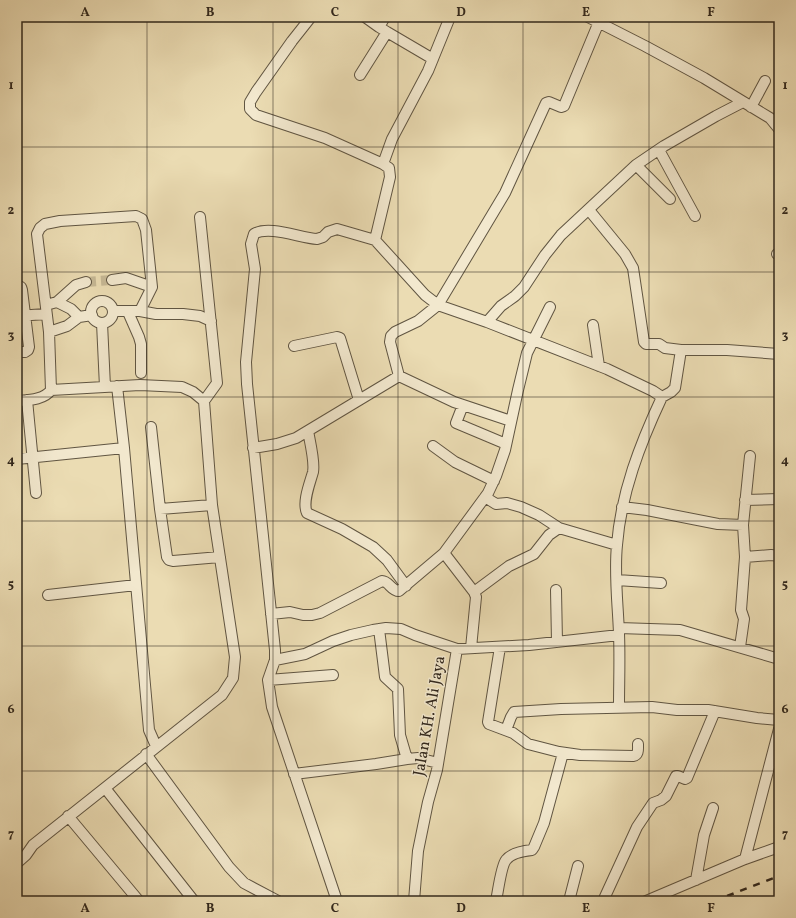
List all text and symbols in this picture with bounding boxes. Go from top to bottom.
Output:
text: A [80,4,90,22]
text: B [206,4,215,22]
text: C [331,4,339,22]
text: D [456,4,466,22]
text: E [582,4,590,22]
text: F [707,4,715,22]
text: 1 [8,77,14,95]
text: 1 [782,77,788,95]
text: 2 [8,202,15,220]
text: 2 [782,202,789,220]
text: 3 [8,327,15,345]
text: 3 [782,327,789,345]
text: 4 [7,452,15,470]
text: 4 [781,452,789,470]
text: 5 [8,576,14,594]
text: 5 [782,576,788,594]
street label: Jalan KH. Ali Jaya [409,654,451,778]
text: 6 [7,701,15,719]
text: 6 [781,701,789,719]
text: 7 [8,826,14,844]
text: 7 [782,826,788,844]
text: A [80,900,90,918]
text: B [206,900,215,918]
text: C [331,900,339,918]
text: D [456,900,466,918]
text: E [582,900,590,918]
text: F [707,900,715,918]

